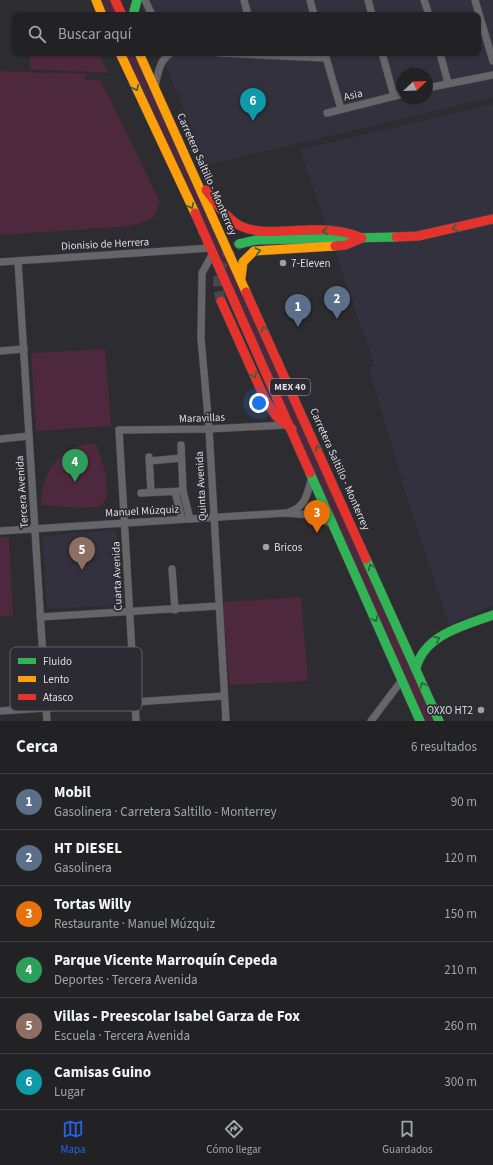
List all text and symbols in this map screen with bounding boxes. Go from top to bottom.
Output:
search box [12,12,481,56]
icon: search [26,23,48,45]
text: Buscar aquí [58,24,131,45]
north arrow [397,68,433,104]
one-way arrow [131,84,139,92]
street label: Asia [342,86,364,104]
pin: 6 [240,88,266,121]
street label: Carretera Saltillo - Monterrey [173,111,241,237]
one-way arrow [186,202,194,209]
one-way arrow [452,223,459,232]
one-way arrow [322,227,328,235]
street label: Dionisio de Herrera [61,234,149,254]
one-way arrow [255,247,262,255]
place label: 7-Eleven [291,256,331,271]
marker: 7-Eleven [278,258,288,268]
pin: 2 [324,286,350,319]
pin: 1 [285,294,311,327]
one-way arrow [261,326,269,334]
one-way arrow [249,371,257,378]
road number: MEX 40 [270,379,310,395]
your location [249,393,269,413]
street label: Carretera Saltillo - Monterrey [306,406,374,532]
street label: Maravillas [179,410,226,426]
one-way arrow [314,445,322,452]
pin: 4 [62,449,88,482]
street label: Quinta Avenida [192,451,210,521]
street label: Tercera Avenida [12,455,32,529]
pin: 3 [304,500,330,533]
street label: Manuel Múzquiz [105,502,180,520]
pin: 5 [69,537,95,570]
place label: Bricos [274,540,303,555]
street label: Cuarta Avenida [108,541,126,611]
marker: Bricos [261,542,271,552]
one-way arrow [367,563,375,570]
one-way arrow [370,615,378,622]
one-way arrow [433,636,441,644]
legend [10,647,142,711]
text: Fluido [43,654,72,669]
text: Lento [43,672,69,687]
one-way arrow [420,682,428,689]
text: Atasco [43,690,73,705]
place label: OXXO HT2 [427,703,473,718]
marker: OXXO HT2 [476,705,486,715]
text: Cerca [16,735,58,759]
text: 6 resultados [411,738,477,756]
text: Mobil [54,782,91,803]
text: 1 [26,793,32,811]
text: 90 m [451,793,477,811]
text: Gasolinera · Carretera Saltillo - Monterrey [54,803,277,821]
text: HT DIESEL [54,838,122,859]
text: 2 [26,849,32,867]
text: 120 m [444,849,477,867]
text: Gasolinera [54,859,112,877]
text: Tortas Willy [54,894,131,915]
text: 3 [26,905,32,923]
text: 150 m [444,905,477,923]
text: Restaurante · Manuel Múzquiz [54,915,215,933]
text: Parque Vicente Marroquín Cepeda [54,950,277,971]
text: 4 [26,961,32,979]
text: 210 m [444,961,477,979]
text: Deportes · Tercera Avenida [54,971,198,989]
text: Villas - Preescolar Isabel Garza de Fox [54,1006,300,1027]
text: 5 [26,1017,32,1035]
text: 260 m [444,1017,477,1035]
text: Escuela · Tercera Avenida [54,1027,190,1045]
text: Camisas Guino [54,1062,151,1083]
text: 6 [26,1073,32,1091]
text: 300 m [444,1073,477,1091]
text: Lugar [54,1083,85,1101]
tab: Mapa [60,1118,85,1157]
tab: Cómo llegar [206,1118,261,1157]
tab: Guardados [382,1118,433,1157]

